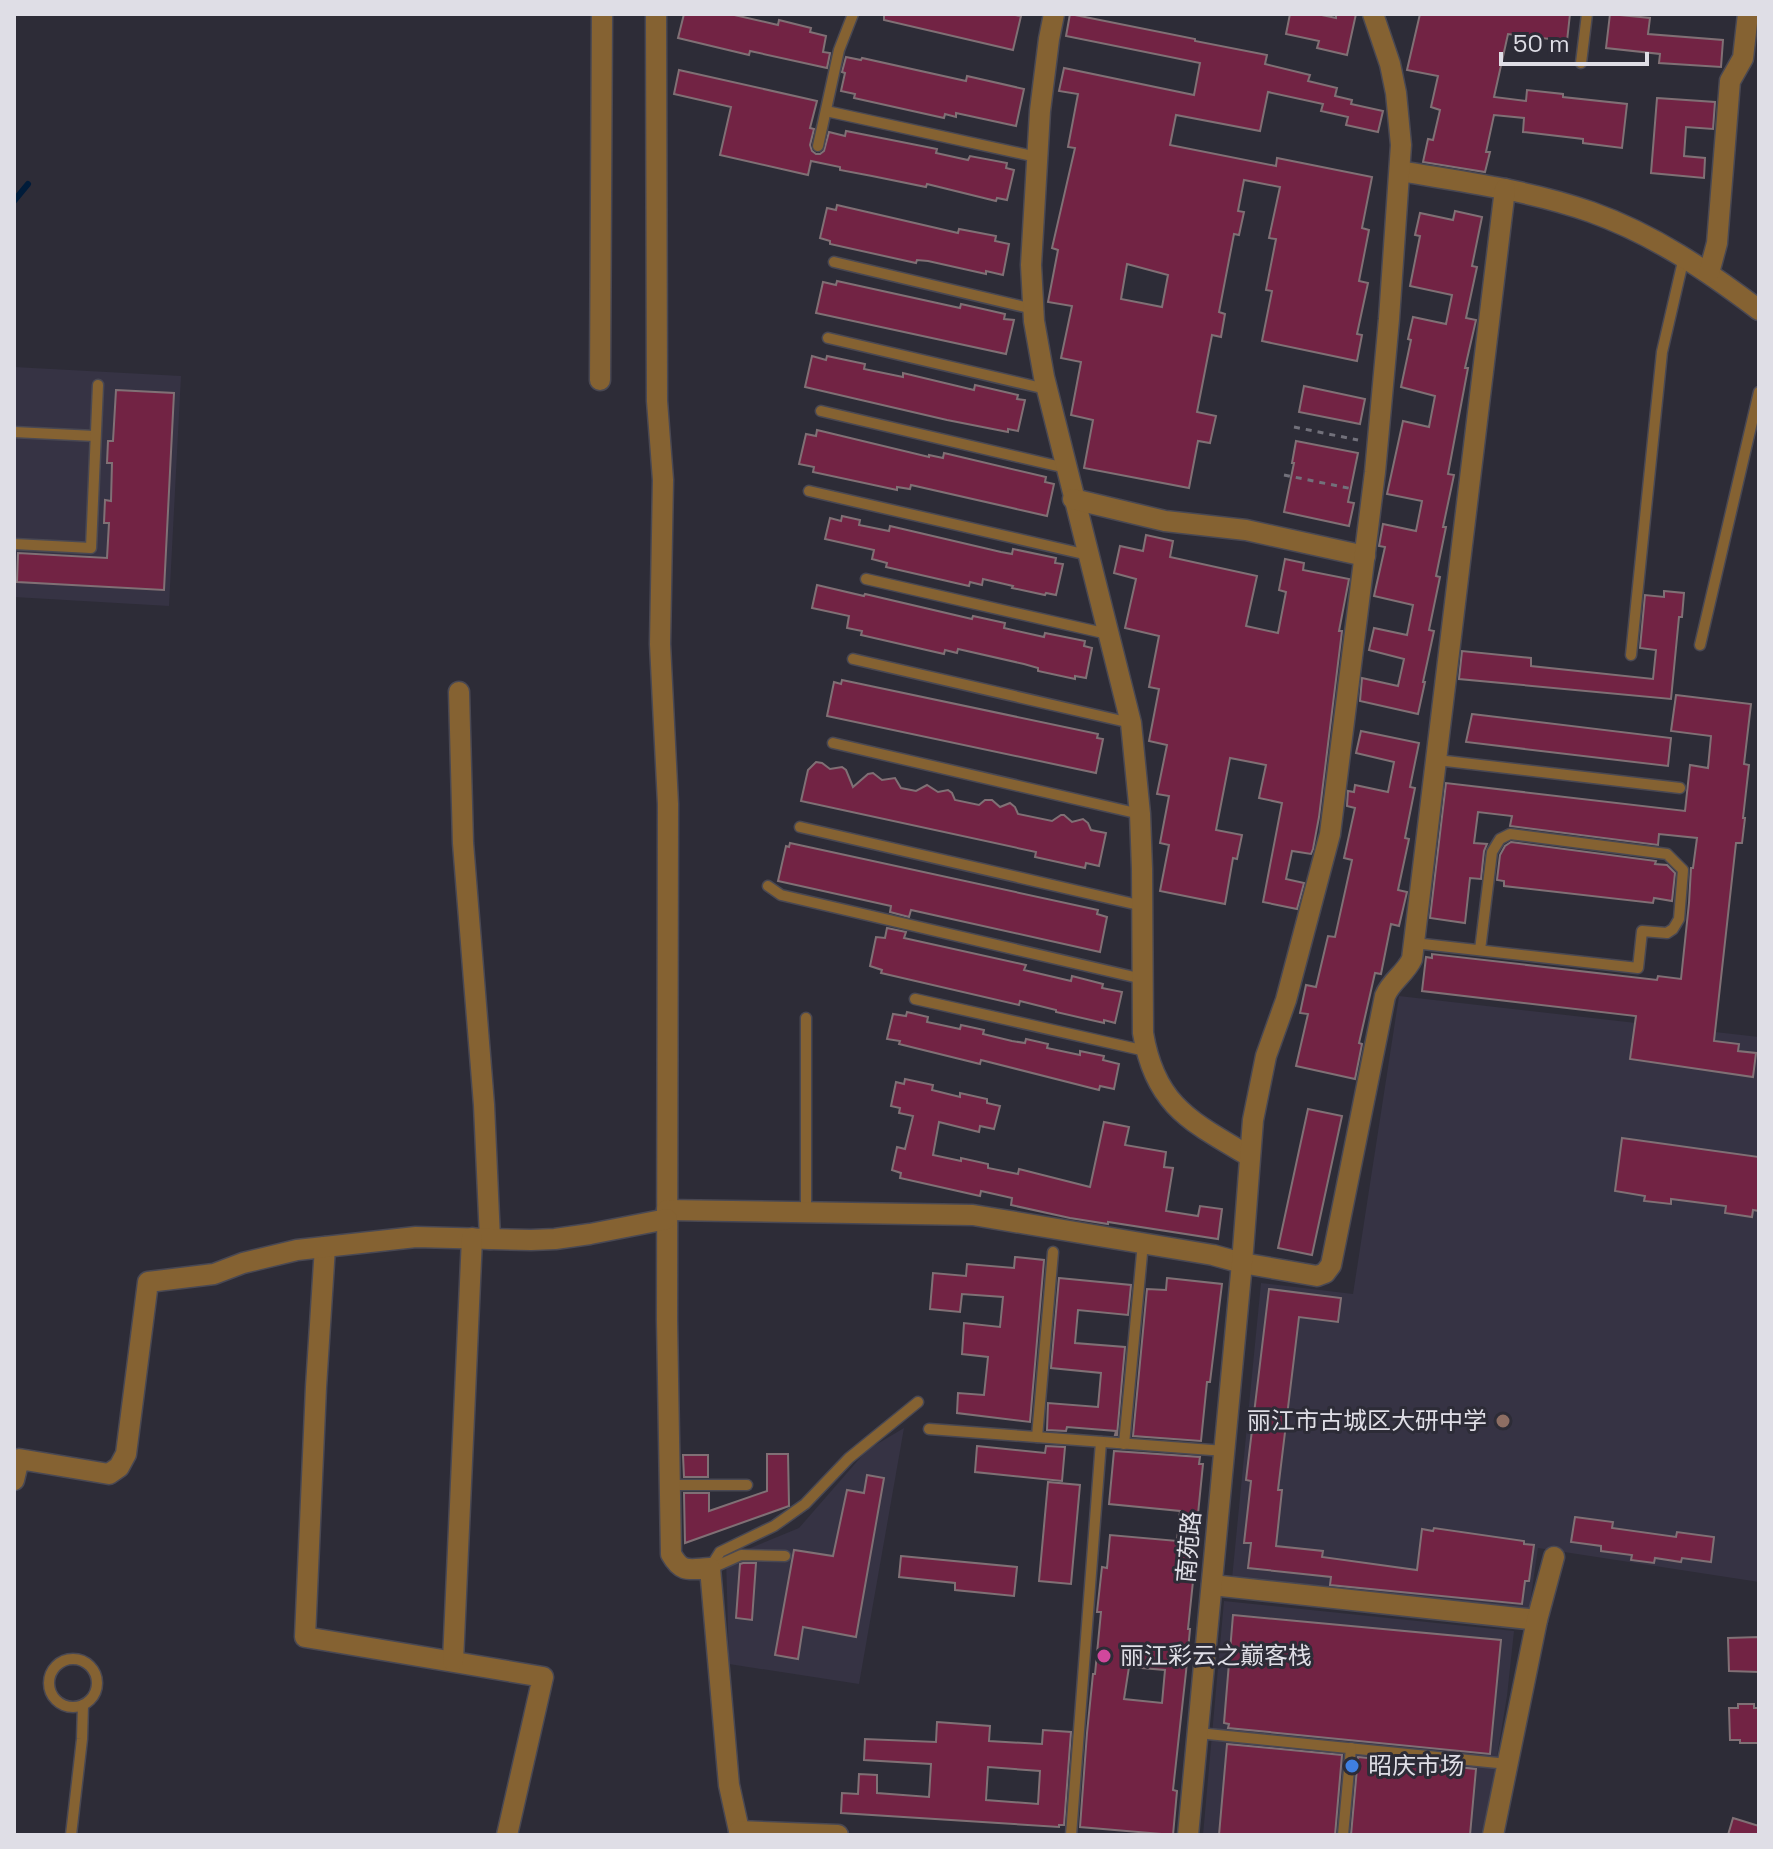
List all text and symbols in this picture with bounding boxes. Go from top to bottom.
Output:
scale bar [1501,16,1647,66]
text: 50 m [1513,28,1570,59]
place label: 丽江市古城区大研中学 [1247,1405,1487,1436]
marker: 丽江市古城区大研中学 [1494,1412,1512,1430]
street label: 南苑路 [1170,1510,1207,1584]
place label: 丽江彩云之巅客栈 [1120,1640,1312,1671]
marker: 丽江彩云之巅客栈 [1095,1647,1113,1665]
place label: 昭庆市场 [1368,1750,1464,1781]
marker: 昭庆市场 [1343,1757,1361,1775]

